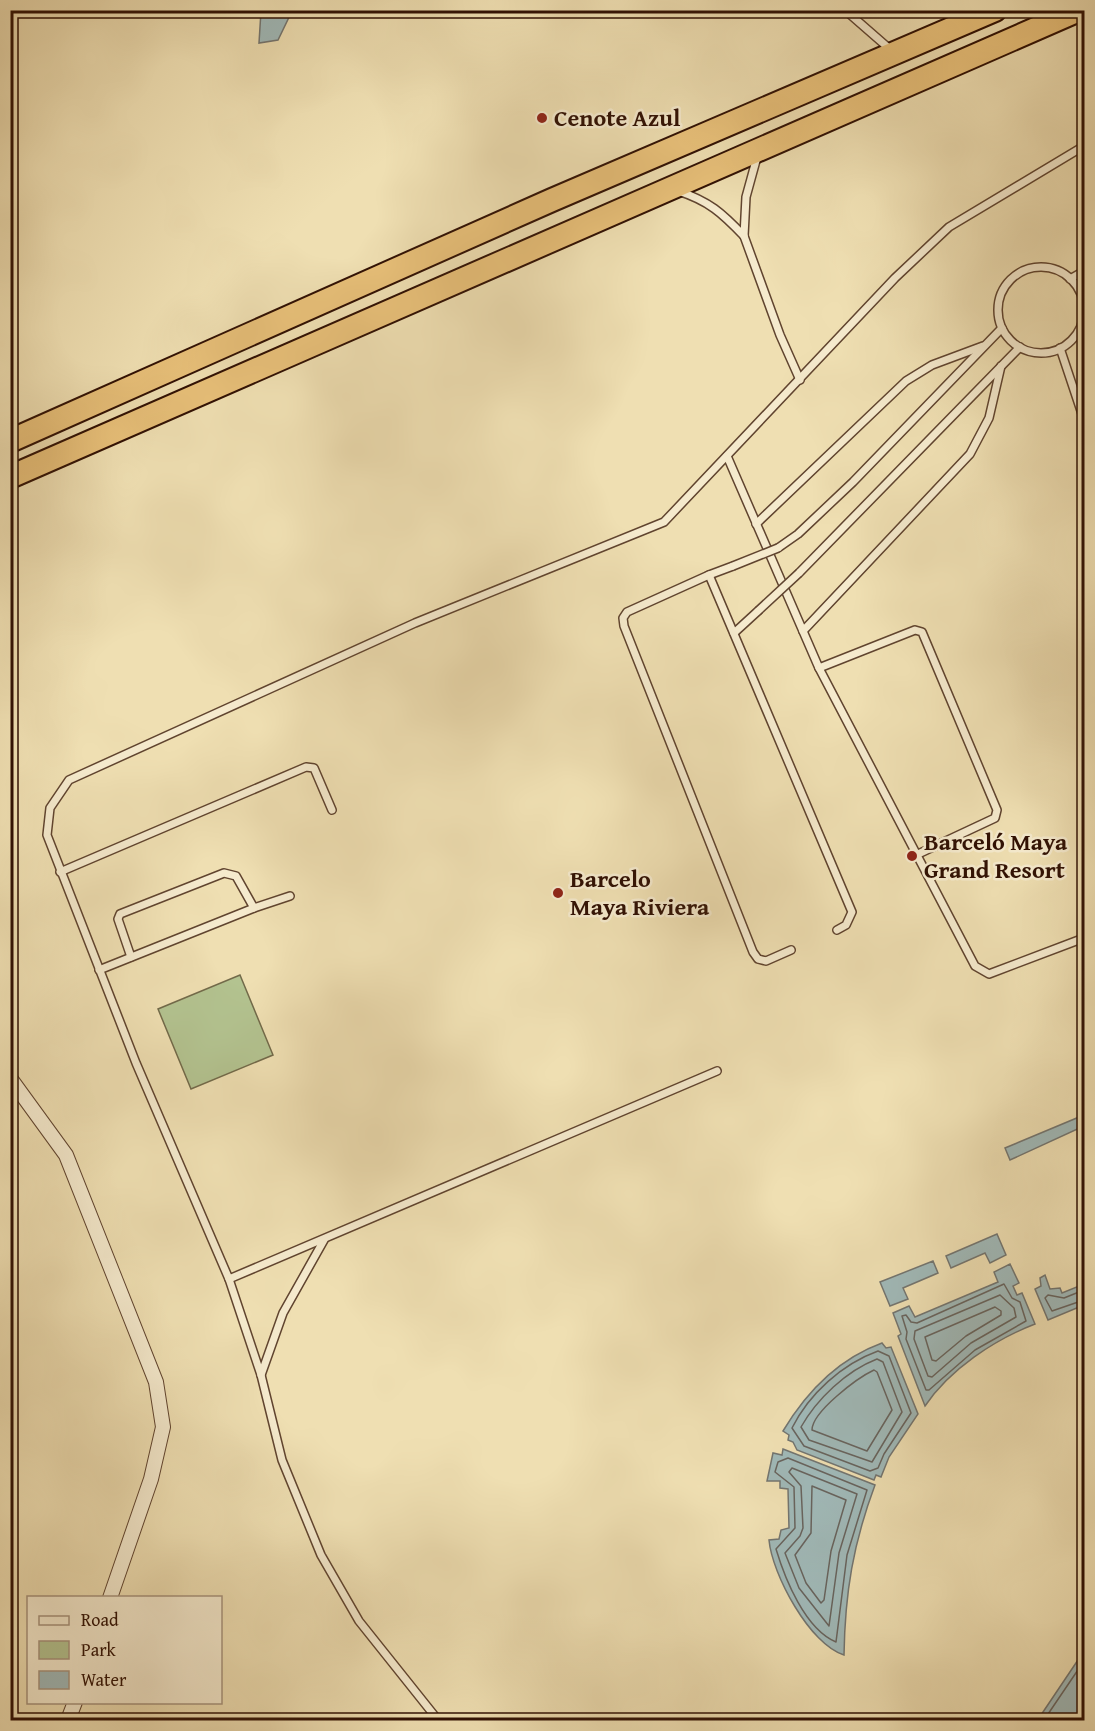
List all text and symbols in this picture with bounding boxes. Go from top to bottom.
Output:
place label: Cenote Azul [554,100,681,135]
marker: Cenote Azul [535,111,549,125]
place label: Barceló Maya Grand Resort [924,824,1068,887]
marker: Barceló Maya Grand Resort [905,849,919,863]
place label: Barcelo Maya Riviera [570,861,710,924]
marker: Barcelo Maya Riviera [551,886,565,900]
legend [27,1596,222,1704]
text: Road [81,1606,119,1633]
text: Park [81,1636,117,1663]
text: Water [81,1666,127,1693]

